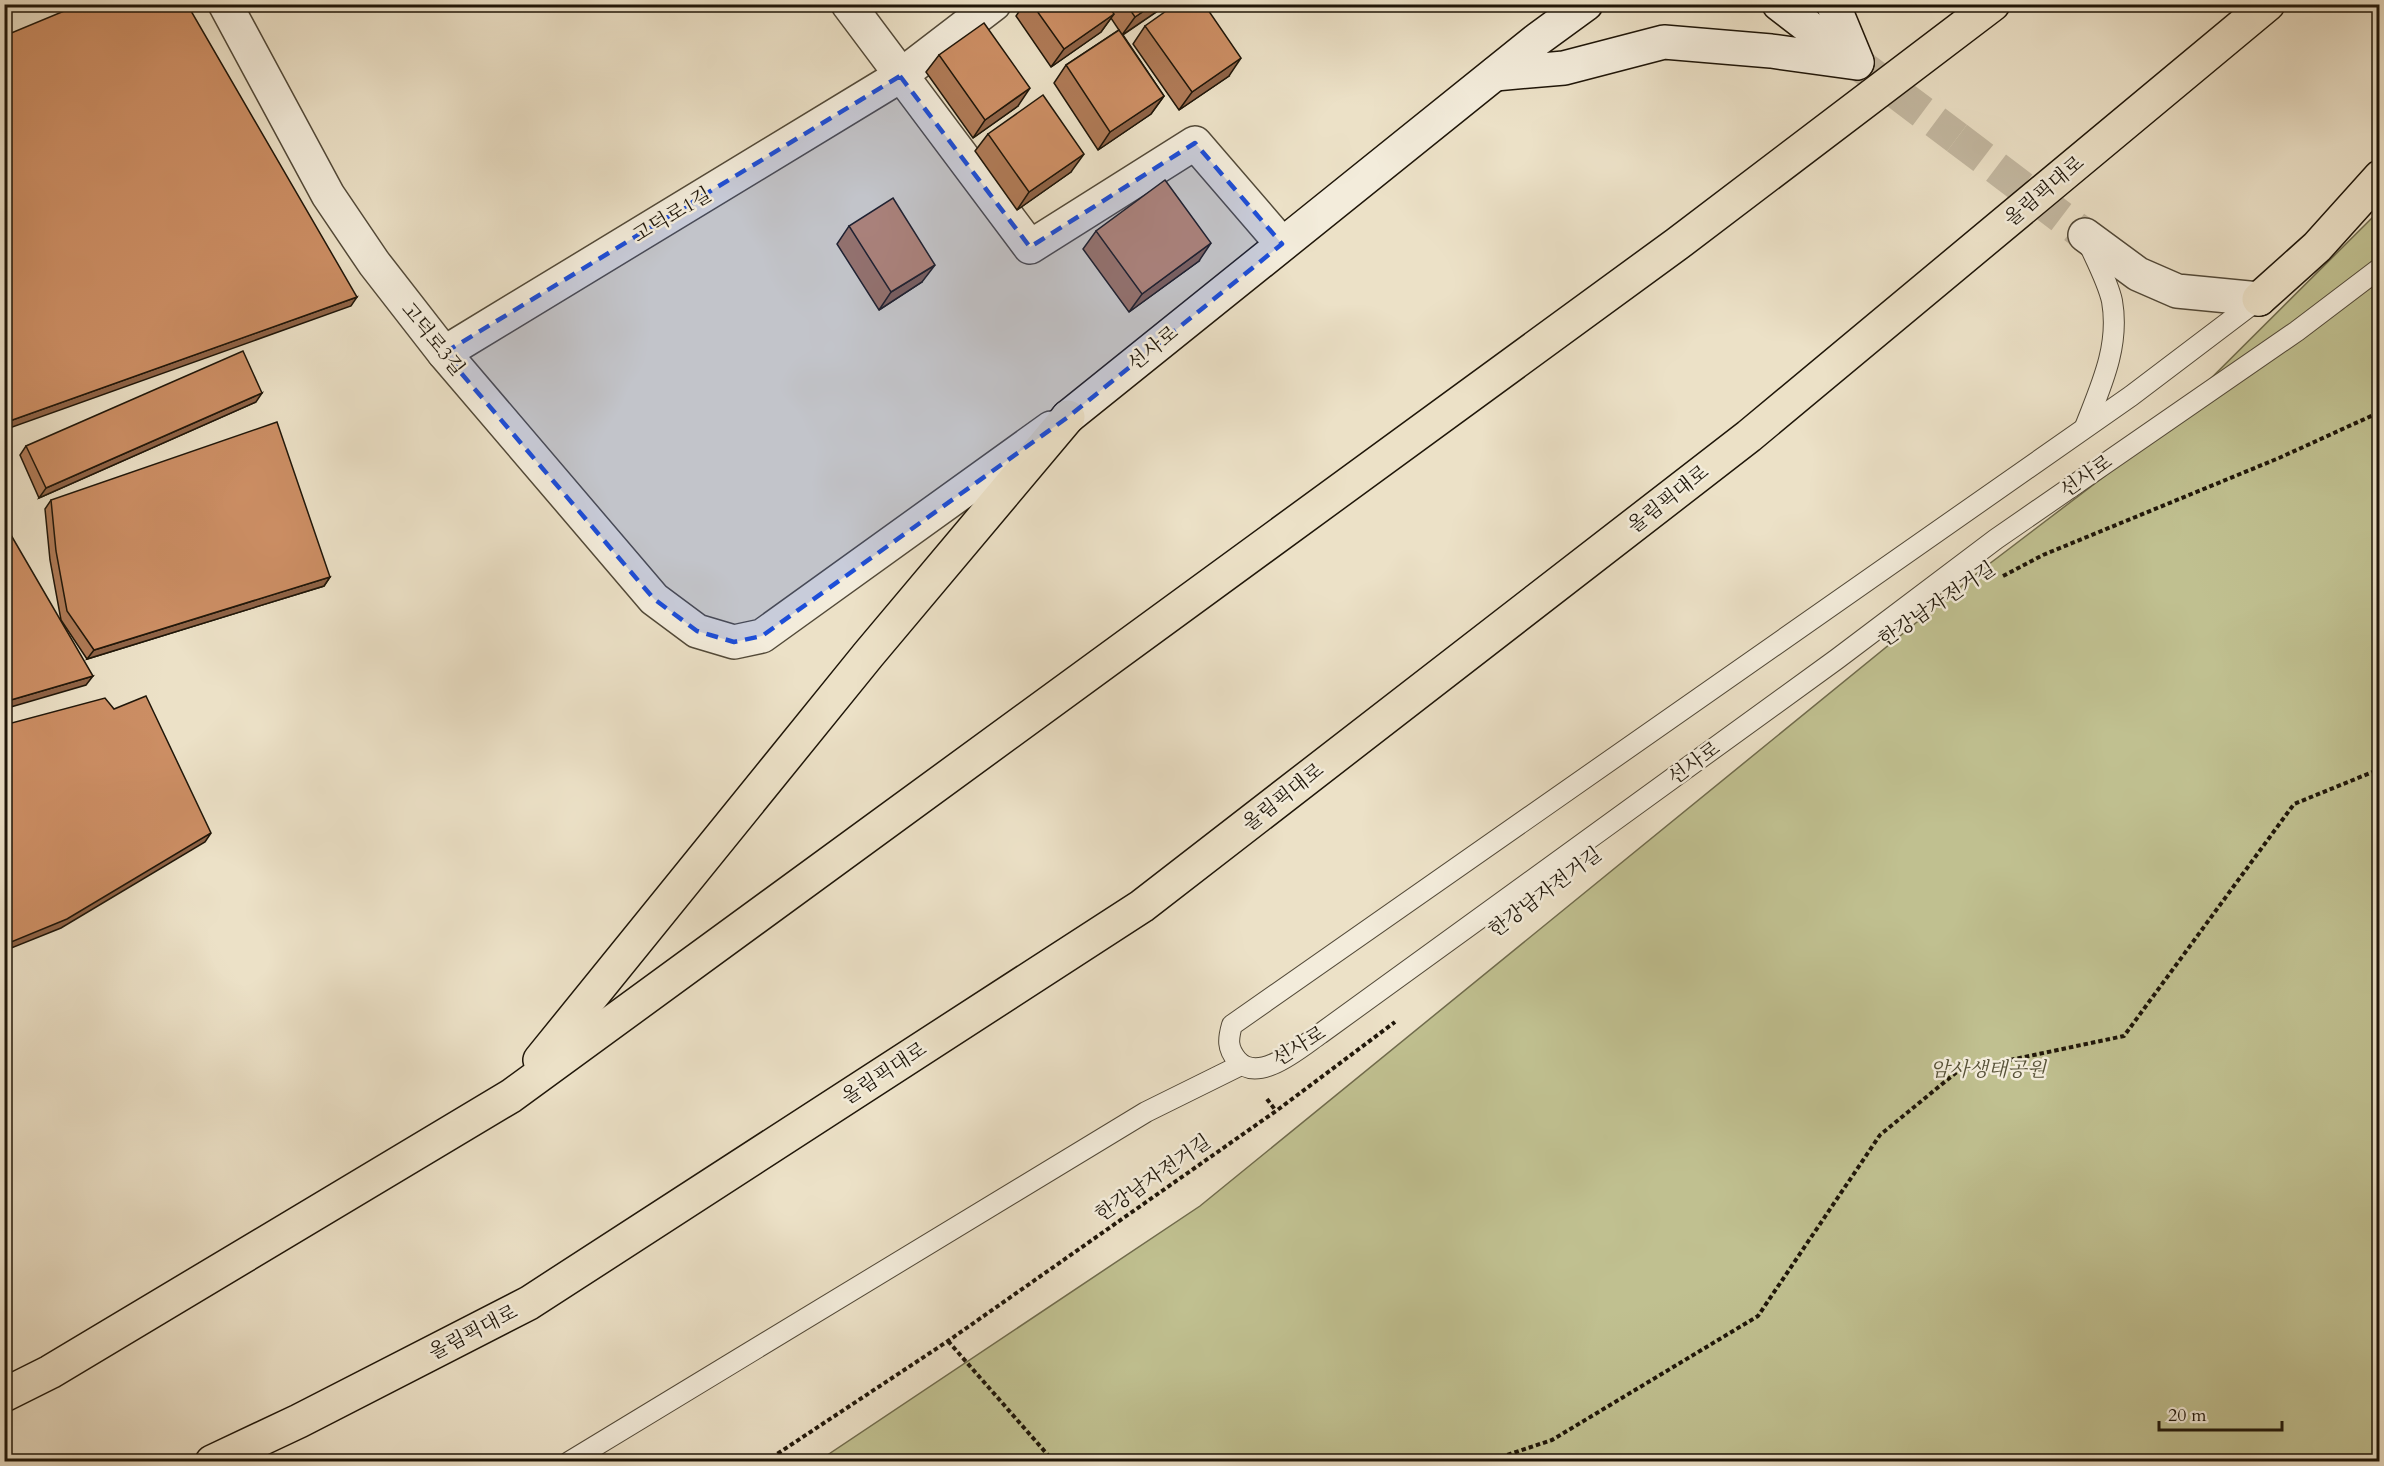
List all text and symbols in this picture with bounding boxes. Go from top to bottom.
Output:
street label: 올림픽대로 [1998,150,2090,232]
street label: 고덕로1길 [628,181,716,249]
street label: 고덕로3길 [395,296,471,382]
street label: 선사로 [1122,319,1184,377]
street label: 선사로 [2055,448,2117,504]
street label: 올림픽대로 [1622,459,1714,539]
street label: 한강남자전거길 [1873,555,2001,653]
street label: 선사로 [1663,735,1725,791]
street label: 올림픽대로 [1237,757,1329,837]
street label: 한강남자전거길 [1483,841,1607,943]
street label: 선사로 [1267,1019,1331,1073]
street label: 올림픽대로 [836,1035,932,1111]
park label: 암사생태공원 [1930,1056,2048,1083]
street label: 한강남자전거길 [1090,1128,1216,1228]
street label: 올림픽대로 [424,1298,522,1366]
scale bar [2159,1394,2282,1432]
text: 20 m [2168,1403,2207,1428]

